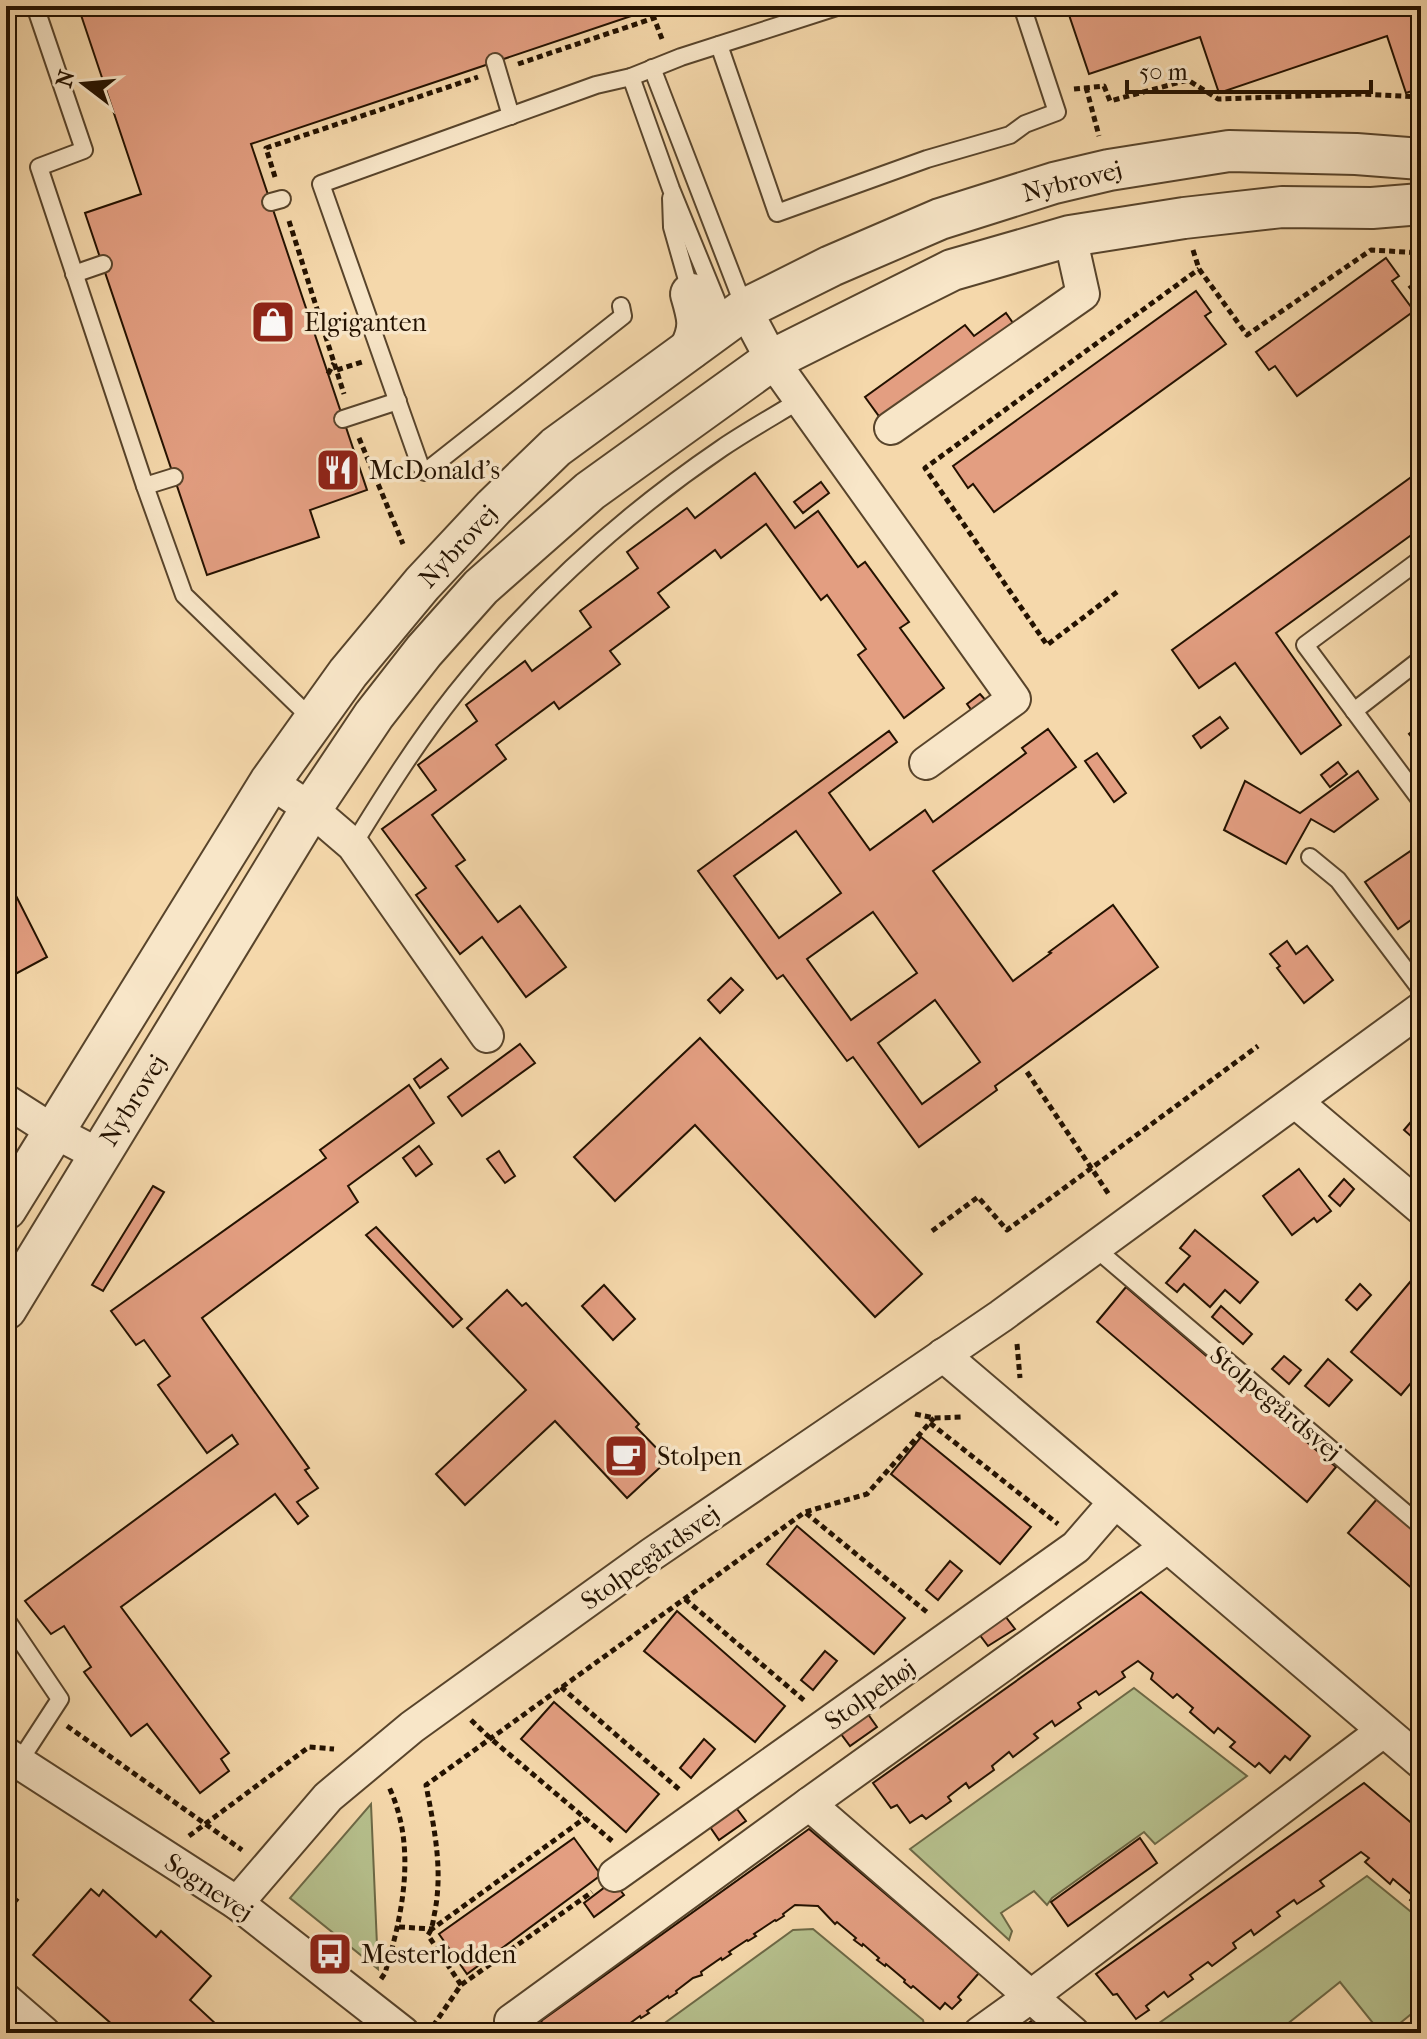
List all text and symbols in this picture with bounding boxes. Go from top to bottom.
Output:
north arrow [44,44,124,124]
scale bar [1127,44,1371,94]
text: 50 m [1139,58,1188,86]
text: N [51,67,81,90]
street label: Nybrovej [1019,154,1125,209]
shop icon: Elgiganten [249,298,297,346]
place label: Elgiganten [304,307,427,338]
restaurant icon: McDonald's [314,446,362,494]
place label: McDonald's [369,455,500,486]
street label: Nybrovej [412,498,505,594]
street label: Nybrovej [93,1049,174,1152]
street label: Stolpegårdsvej [1204,1339,1348,1467]
cafe icon: Stolpen [602,1432,650,1480]
place label: Stolpen [657,1441,742,1472]
street label: Stolpegårdsvej [575,1498,726,1617]
street label: Stolpehøj [819,1652,922,1737]
street label: Sognevej [159,1847,259,1928]
bus stop icon: Mesterlodden [306,1930,354,1978]
place label: Mesterlodden [361,1939,516,1970]

